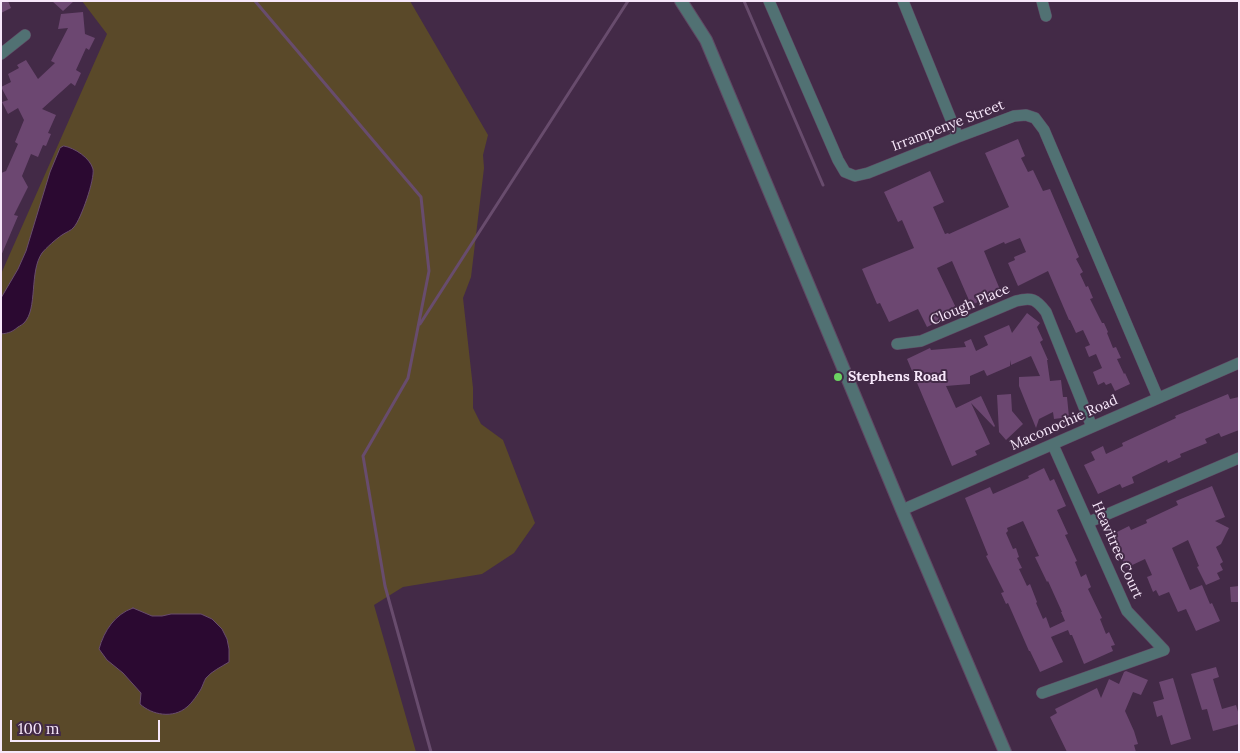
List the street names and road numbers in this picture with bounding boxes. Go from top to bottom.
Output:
street label: Irrampenye Street [889,97,1007,155]
street label: Clough Place [928,281,1012,329]
street label: Maconochie Road [1008,392,1120,454]
street label: Heavitree Court [1088,499,1146,601]

